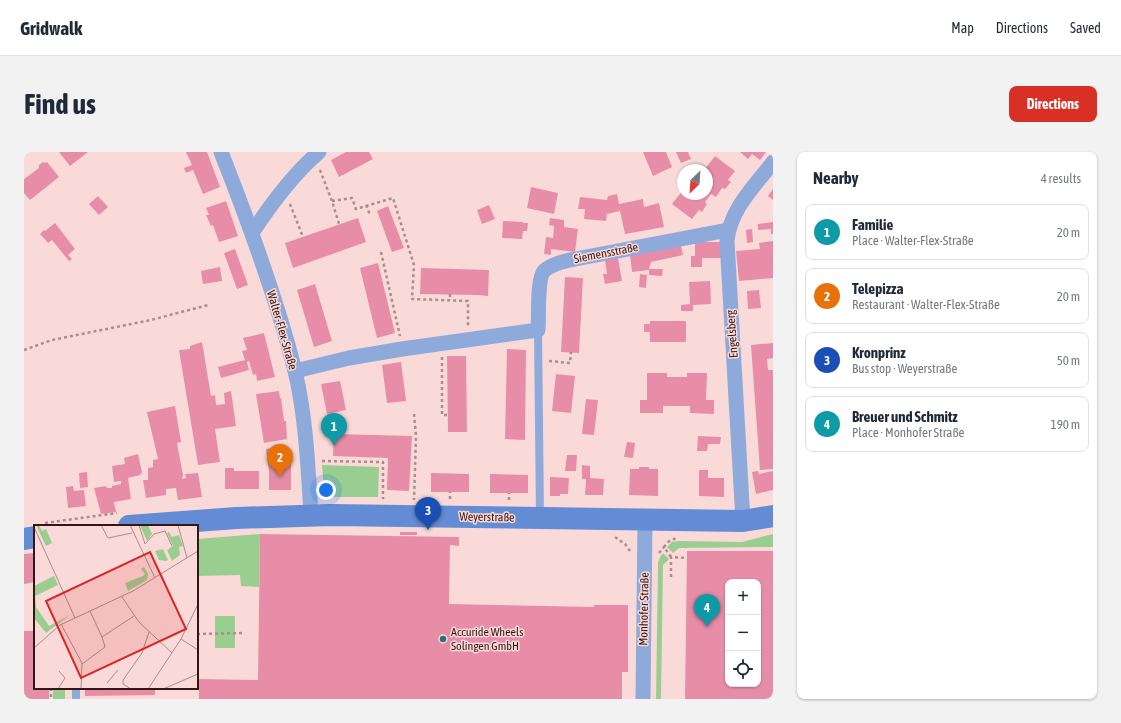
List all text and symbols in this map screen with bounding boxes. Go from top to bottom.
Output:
text: Gridwalk [20,17,82,39]
text: Map [951,20,974,36]
text: Directions [996,20,1048,36]
text: Saved [1070,20,1101,36]
button: Directions [1009,86,1097,122]
text: Find us [24,88,96,120]
north arrow [677,164,713,200]
text: Nearby [813,168,859,188]
text: 4 results [1041,171,1081,186]
text: Familie [852,216,893,233]
text: 1 [824,225,830,240]
text: 20 m [1057,225,1080,240]
text: Place · Walter-Flex-Straße [852,233,974,248]
street label: Siemensstraße [573,240,639,266]
text: Telepizza [852,280,903,297]
street label: Walter-Flex-Straße [264,289,300,371]
text: 2 [824,289,830,304]
text: 20 m [1057,289,1080,304]
text: Restaurant · Walter-Flex-Straße [852,297,1000,312]
street label: Engelsberg [723,309,741,359]
text: Kronprinz [852,344,906,361]
text: 3 [824,353,830,368]
text: 50 m [1057,353,1080,368]
text: Bus stop · Weyerstraße [852,361,957,376]
text: Breuer und Schmitz [852,408,958,425]
pin: 1 [321,413,347,446]
text: 4 [824,417,830,432]
text: 190 m [1051,417,1080,432]
text: Place · Monhofer Straße [852,425,964,440]
pin: 2 [267,444,293,477]
your location [316,480,336,500]
pin: 3 [415,497,441,530]
street label: Weyerstraße [459,510,515,524]
inset map [34,525,198,689]
street label: Monhofer Straße [636,572,652,646]
map controls [725,579,761,687]
button: + [725,579,761,615]
pin: 4 [694,594,720,627]
button: − [725,615,761,651]
place label: Accuride Wheels Solingen GmbH [451,625,523,653]
marker: Accuride Wheels Solingen GmbH [438,634,448,644]
button: locate [725,651,761,687]

